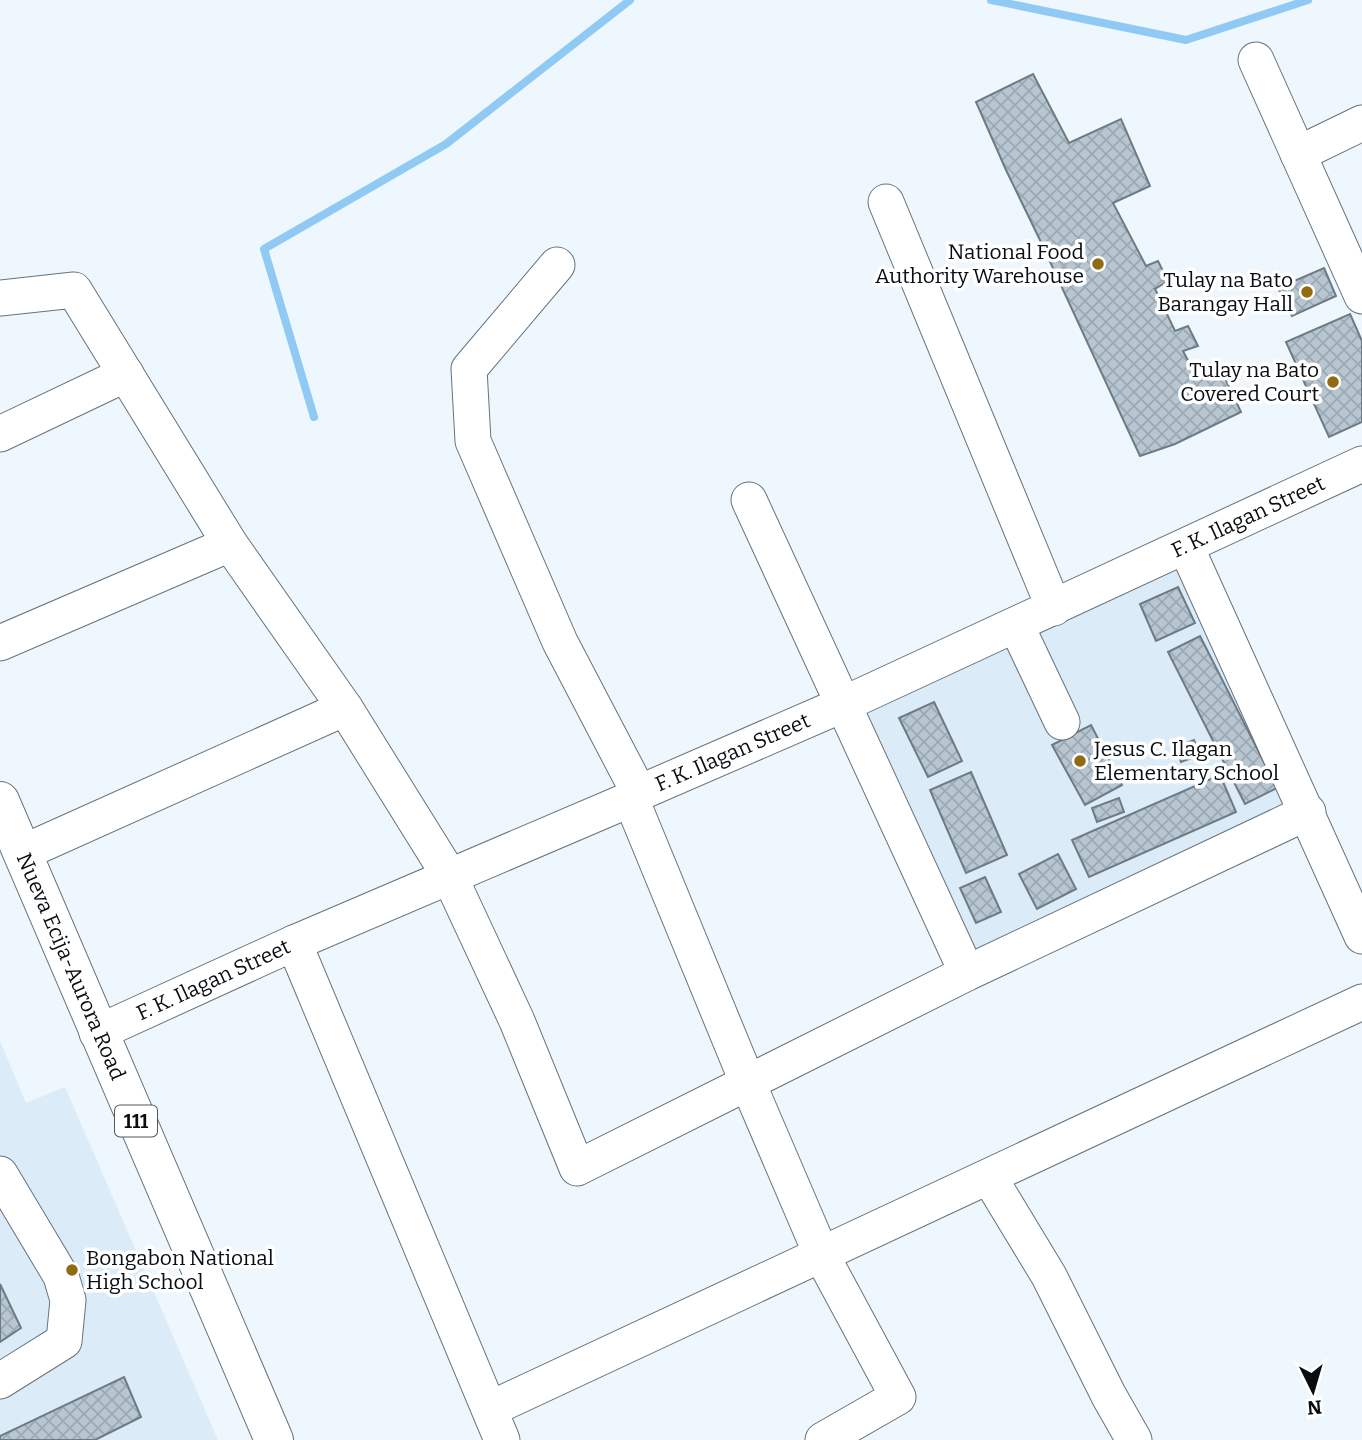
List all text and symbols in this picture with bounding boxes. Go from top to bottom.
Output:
place label: National Food Authority Warehouse [875,239,1084,289]
marker: National Food Authority Warehouse [1090,256,1106,272]
place label: Tulay na Bato Barangay Hall [1157,267,1293,317]
marker: Tulay na Bato Barangay Hall [1299,284,1315,300]
place label: Tulay na Bato Covered Court [1180,357,1319,407]
marker: Tulay na Bato Covered Court [1325,374,1341,390]
street label: F. K. Ilagan Street [1167,470,1329,563]
street label: F. K. Ilagan Street [651,707,814,797]
place label: Jesus C. Ilagan Elementary School [1093,736,1279,786]
marker: Jesus C. Ilagan Elementary School [1072,753,1088,769]
street label: Nueva Ecija-Aurora Road [11,849,131,1084]
street label: F. K. Ilagan Street [133,933,295,1026]
road number: 111 [115,1106,157,1136]
place label: Bongabon National High School [86,1245,274,1295]
marker: Bongabon National High School [64,1262,80,1278]
north arrow [1278,1356,1348,1426]
text: N [1306,1395,1323,1420]

